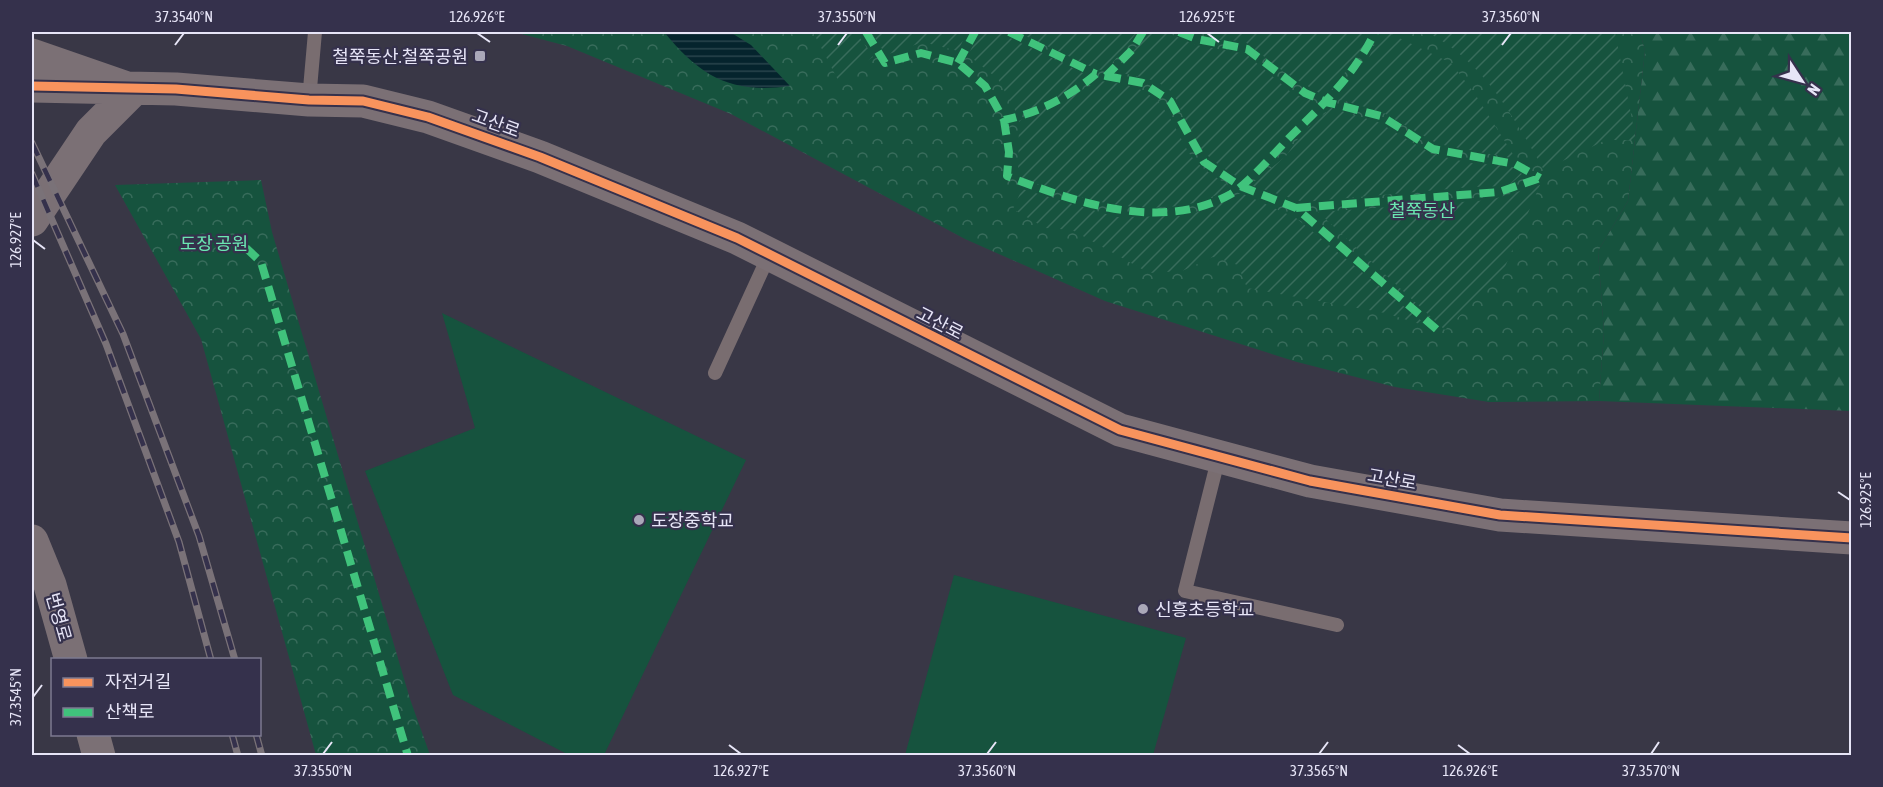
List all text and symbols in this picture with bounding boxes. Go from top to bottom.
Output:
text: 37.3540°N [155,8,213,25]
text: 126.926°E [449,8,505,25]
text: 37.3550°N [818,8,876,25]
text: 126.925°E [1179,8,1235,25]
text: 37.3560°N [1482,8,1540,25]
place label: 철쭉동산.철쭉공원 [332,46,468,67]
marker: 철쭉동산.철쭉공원 [473,49,487,63]
north arrow [1772,51,1832,111]
text: N [1804,81,1824,99]
street label: 고산로 [469,105,523,141]
park label: 철쭉동산 [1389,200,1455,221]
text: 126.927°E [7,212,24,268]
park label: 도장 공원 [180,233,248,254]
street label: 고산로 [913,302,967,344]
street label: 고산로 [1366,464,1418,494]
text: 126.925°E [1857,472,1874,528]
place label: 도장중학교 [651,510,734,531]
marker: 도장중학교 [632,513,646,527]
street label: 번영로 [42,590,76,644]
place label: 신흥초등학교 [1155,599,1254,620]
marker: 신흥초등학교 [1136,602,1150,616]
legend [51,658,261,736]
text: 37.3545°N [7,668,24,726]
text: 자전거길 [105,671,171,692]
text: 산책로 [105,701,155,722]
text: 37.3550°N [294,762,352,779]
text: 126.927°E [713,762,769,779]
text: 37.3560°N [958,762,1016,779]
text: 37.3565°N [1290,762,1348,779]
text: 126.926°E [1442,762,1498,779]
text: 37.3570°N [1622,762,1680,779]

